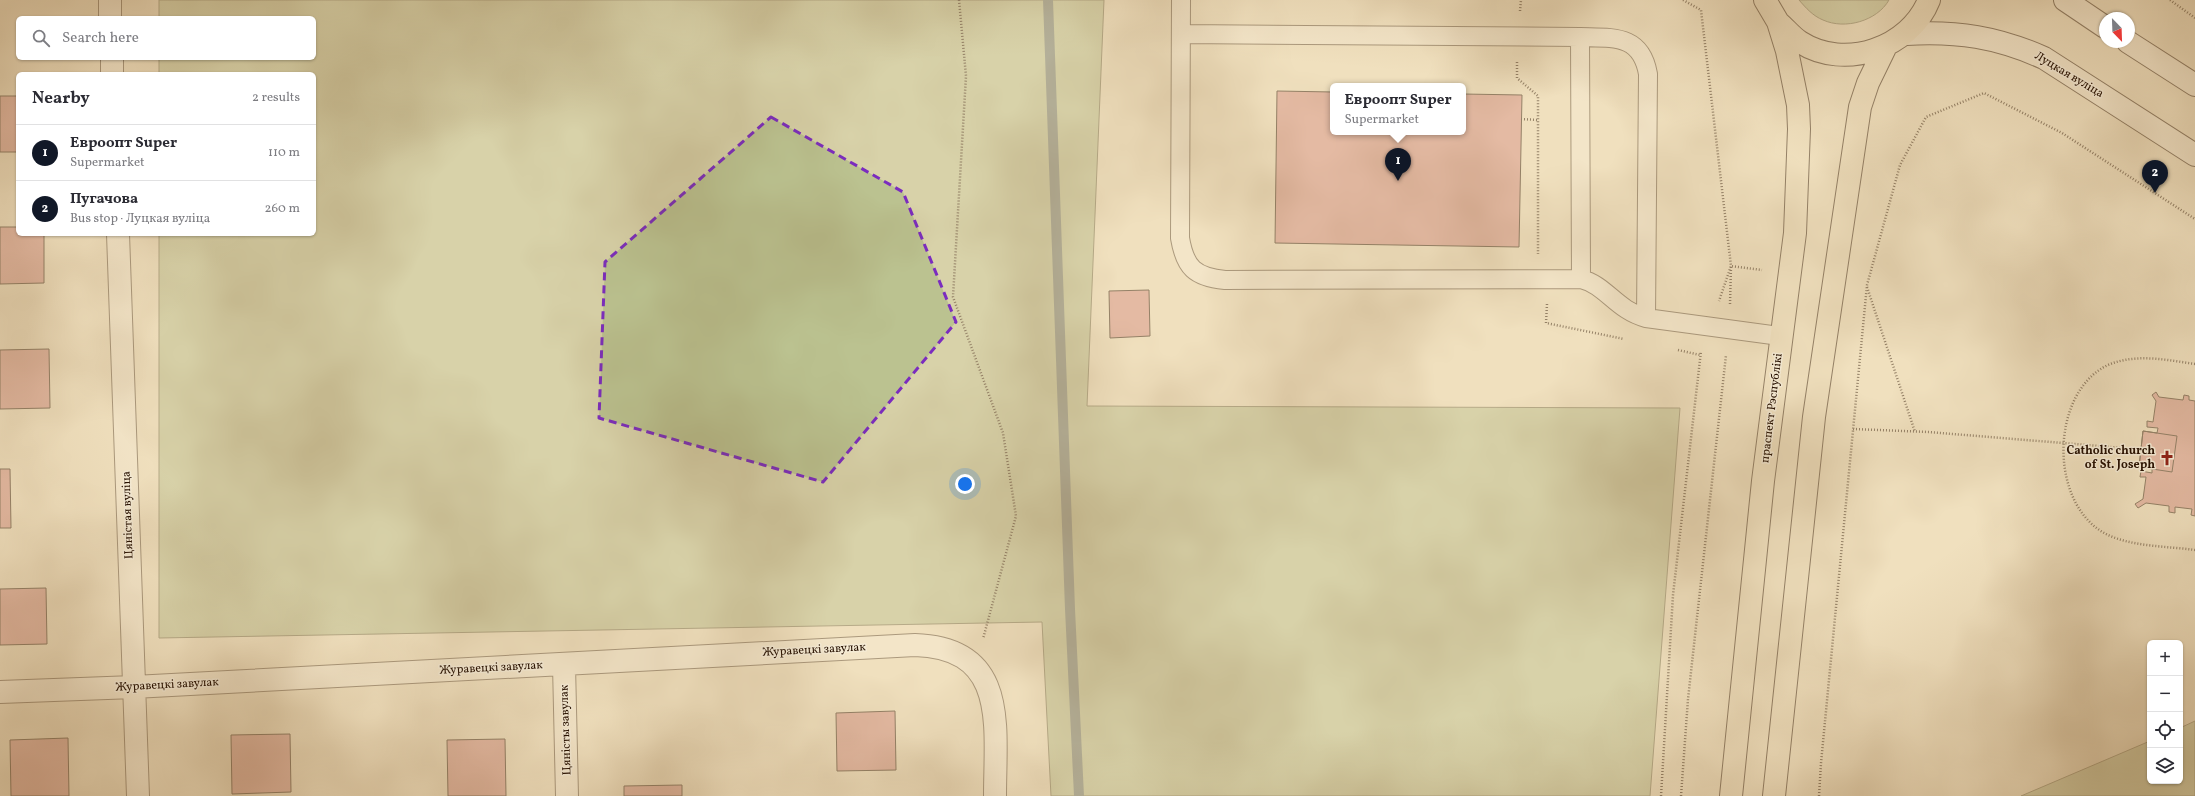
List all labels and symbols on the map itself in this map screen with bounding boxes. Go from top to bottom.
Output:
north arrow [2099,12,2135,48]
street label: Луцкая вуліца [2031,48,2107,102]
pin: 1 [1385,148,1411,181]
pin: 2 [2142,160,2168,193]
street label: праспект Рэспублікі [1757,352,1787,464]
place label: Catholic church of St. Joseph [2066,443,2155,473]
church icon: Catholic church of St. Joseph [2158,449,2176,467]
street label: Цяністая вуліца [118,471,138,559]
your location [955,474,975,494]
street label: Журавецкі завулак [762,639,867,661]
street label: Журавецкі завулак [439,657,544,679]
street label: Журавецкі завулак [115,674,220,696]
street label: Цяністы завулак [556,684,576,776]

